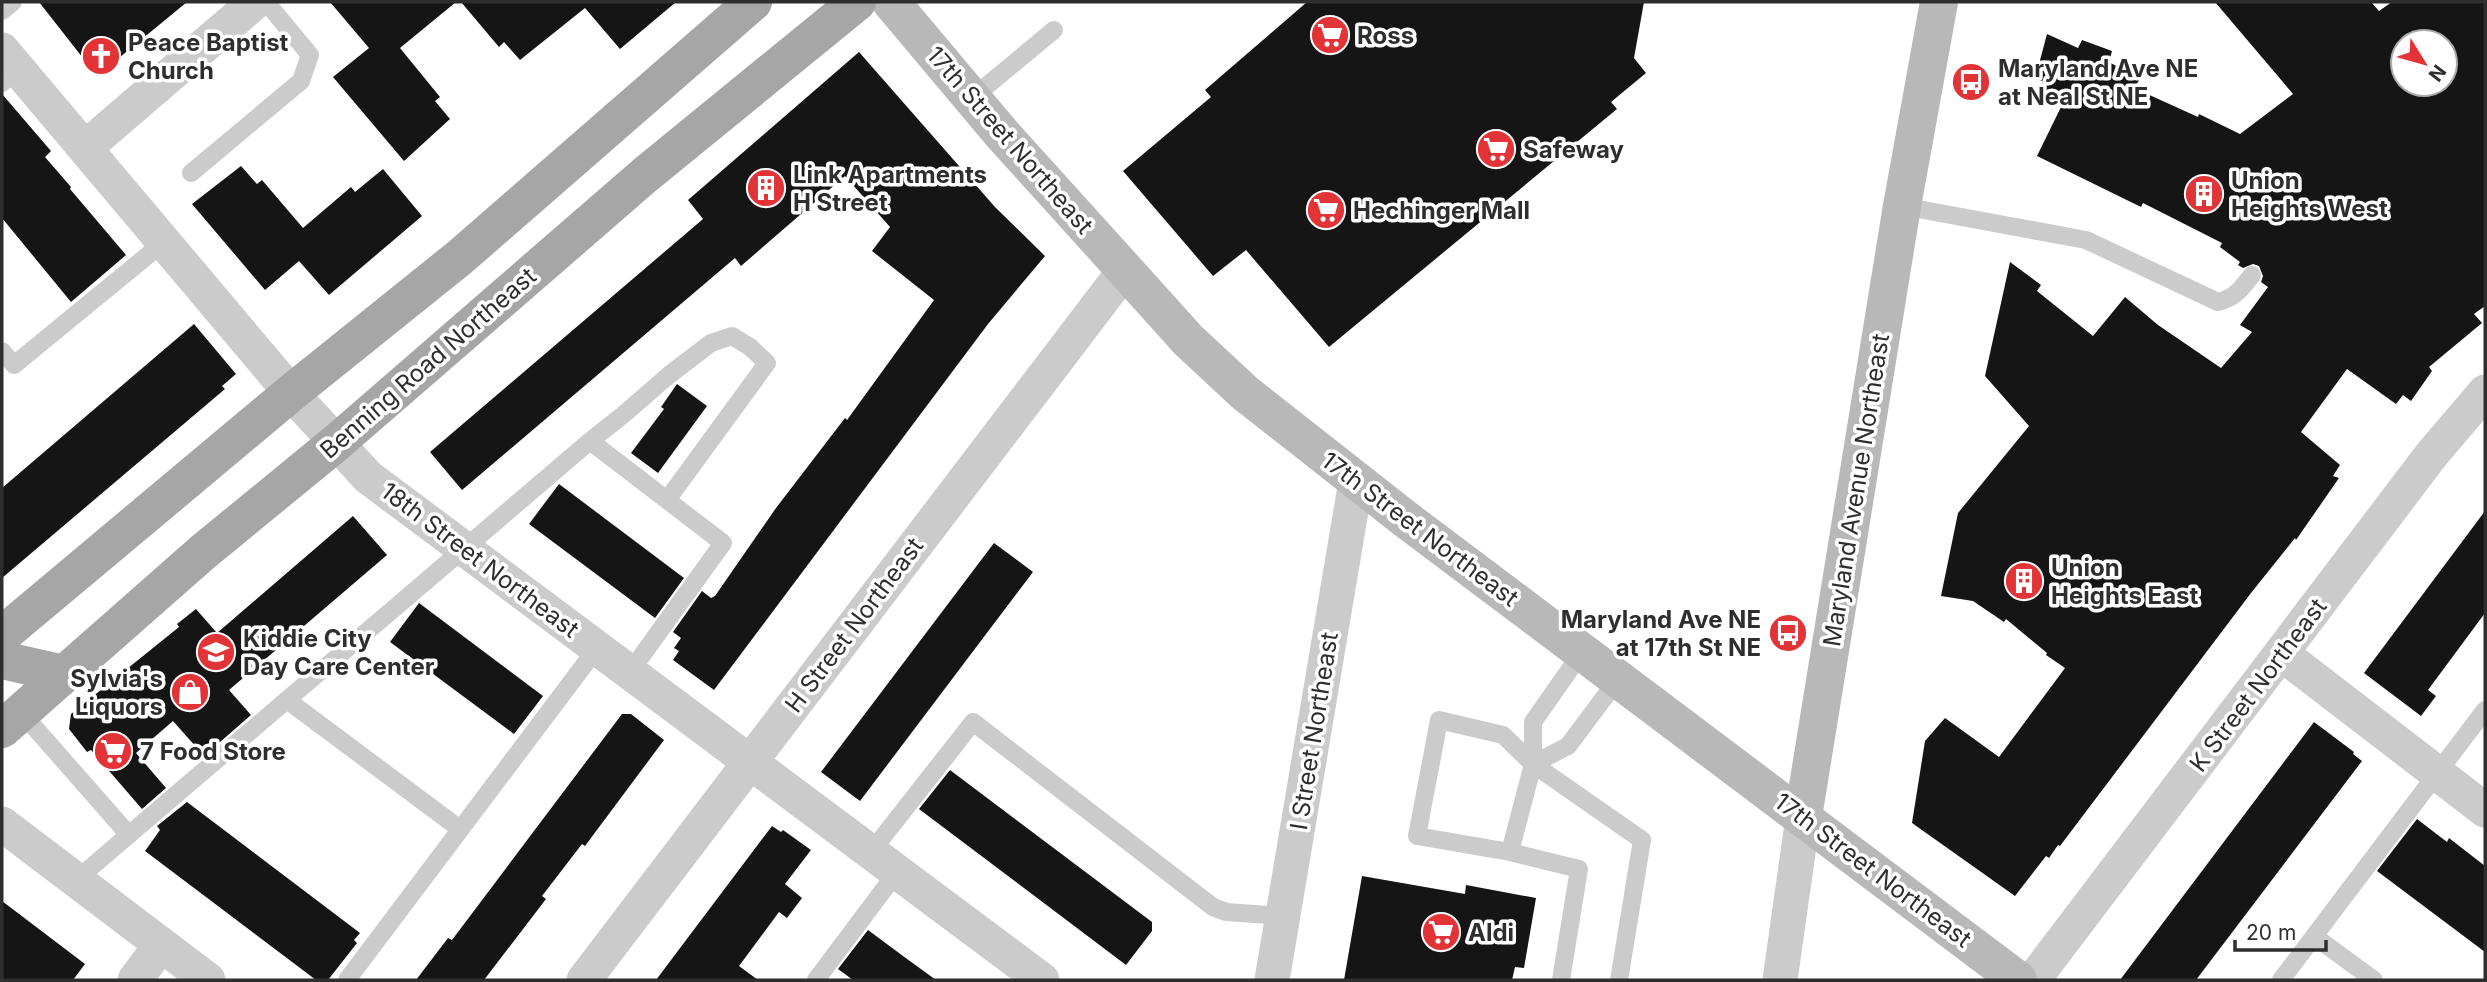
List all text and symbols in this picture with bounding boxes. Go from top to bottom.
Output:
supermarket icon: Ross [1309,14,1351,56]
place label: Ross [1357,21,1414,50]
place label: Peace Baptist Church [128,28,289,85]
north arrow [2389,28,2459,98]
church icon: Peace Baptist Church [80,35,122,77]
street label: 17th Street Northeast [921,40,1099,240]
place label: Maryland Ave NE at Neal St NE [1998,54,2198,111]
text: N [2424,60,2451,86]
bus stop icon: Maryland Ave NE at Neal St NE [1950,61,1992,103]
supermarket icon: Safeway [1475,128,1517,170]
place label: Safeway [1523,135,1625,164]
place label: Link Apartments H Street [793,160,987,217]
place label: Union Heights West [2231,166,2388,223]
building icon: Link Apartments H Street [745,167,787,209]
building icon: Union Heights West [2183,173,2225,215]
supermarket icon: Hechinger Mall [1305,189,1347,231]
place label: Hechinger Mall [1353,196,1530,225]
street label: Benning Road Northeast [314,261,542,465]
street label: Maryland Avenue Northeast [1817,331,1895,648]
street label: 17th Street Northeast [1316,446,1524,613]
street label: 18th Street Northeast [375,476,585,644]
street label: H Street Northeast [779,532,929,718]
place label: Union Heights East [2051,553,2199,610]
building icon: Union Heights East [2003,560,2045,602]
street label: K Street Northeast [2183,593,2333,777]
place label: Maryland Ave NE at 17th St NE [1561,605,1761,662]
bus stop icon: Maryland Ave NE at 17th St NE [1767,612,1809,654]
place label: Kiddie City Day Care Center [243,624,435,681]
street label: I Street Northeast [1284,630,1344,832]
school or university icon: Kiddie City Day Care Center [195,631,237,673]
place label: Sylvia's Liquors [70,664,163,721]
shop icon: Sylvia's Liquors [169,671,211,713]
supermarket icon: 7 Food Store [92,730,134,772]
place label: 7 Food Store [140,737,286,766]
street label: 17th Street Northeast [1769,787,1977,954]
scale bar [2235,908,2326,952]
supermarket icon: Aldi [1420,911,1462,953]
place label: Aldi [1468,918,1514,947]
text: 20 m [2246,920,2296,945]

